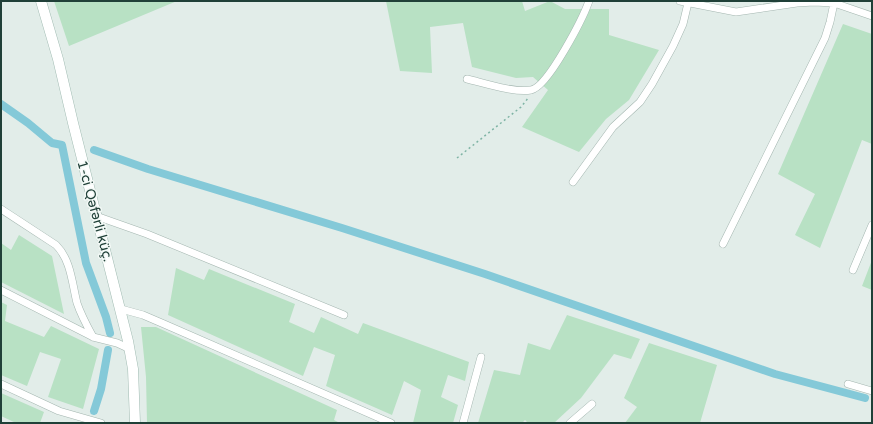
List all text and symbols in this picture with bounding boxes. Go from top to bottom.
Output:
street label: 1-ci Qəfərli küç. [73,158,117,264]

